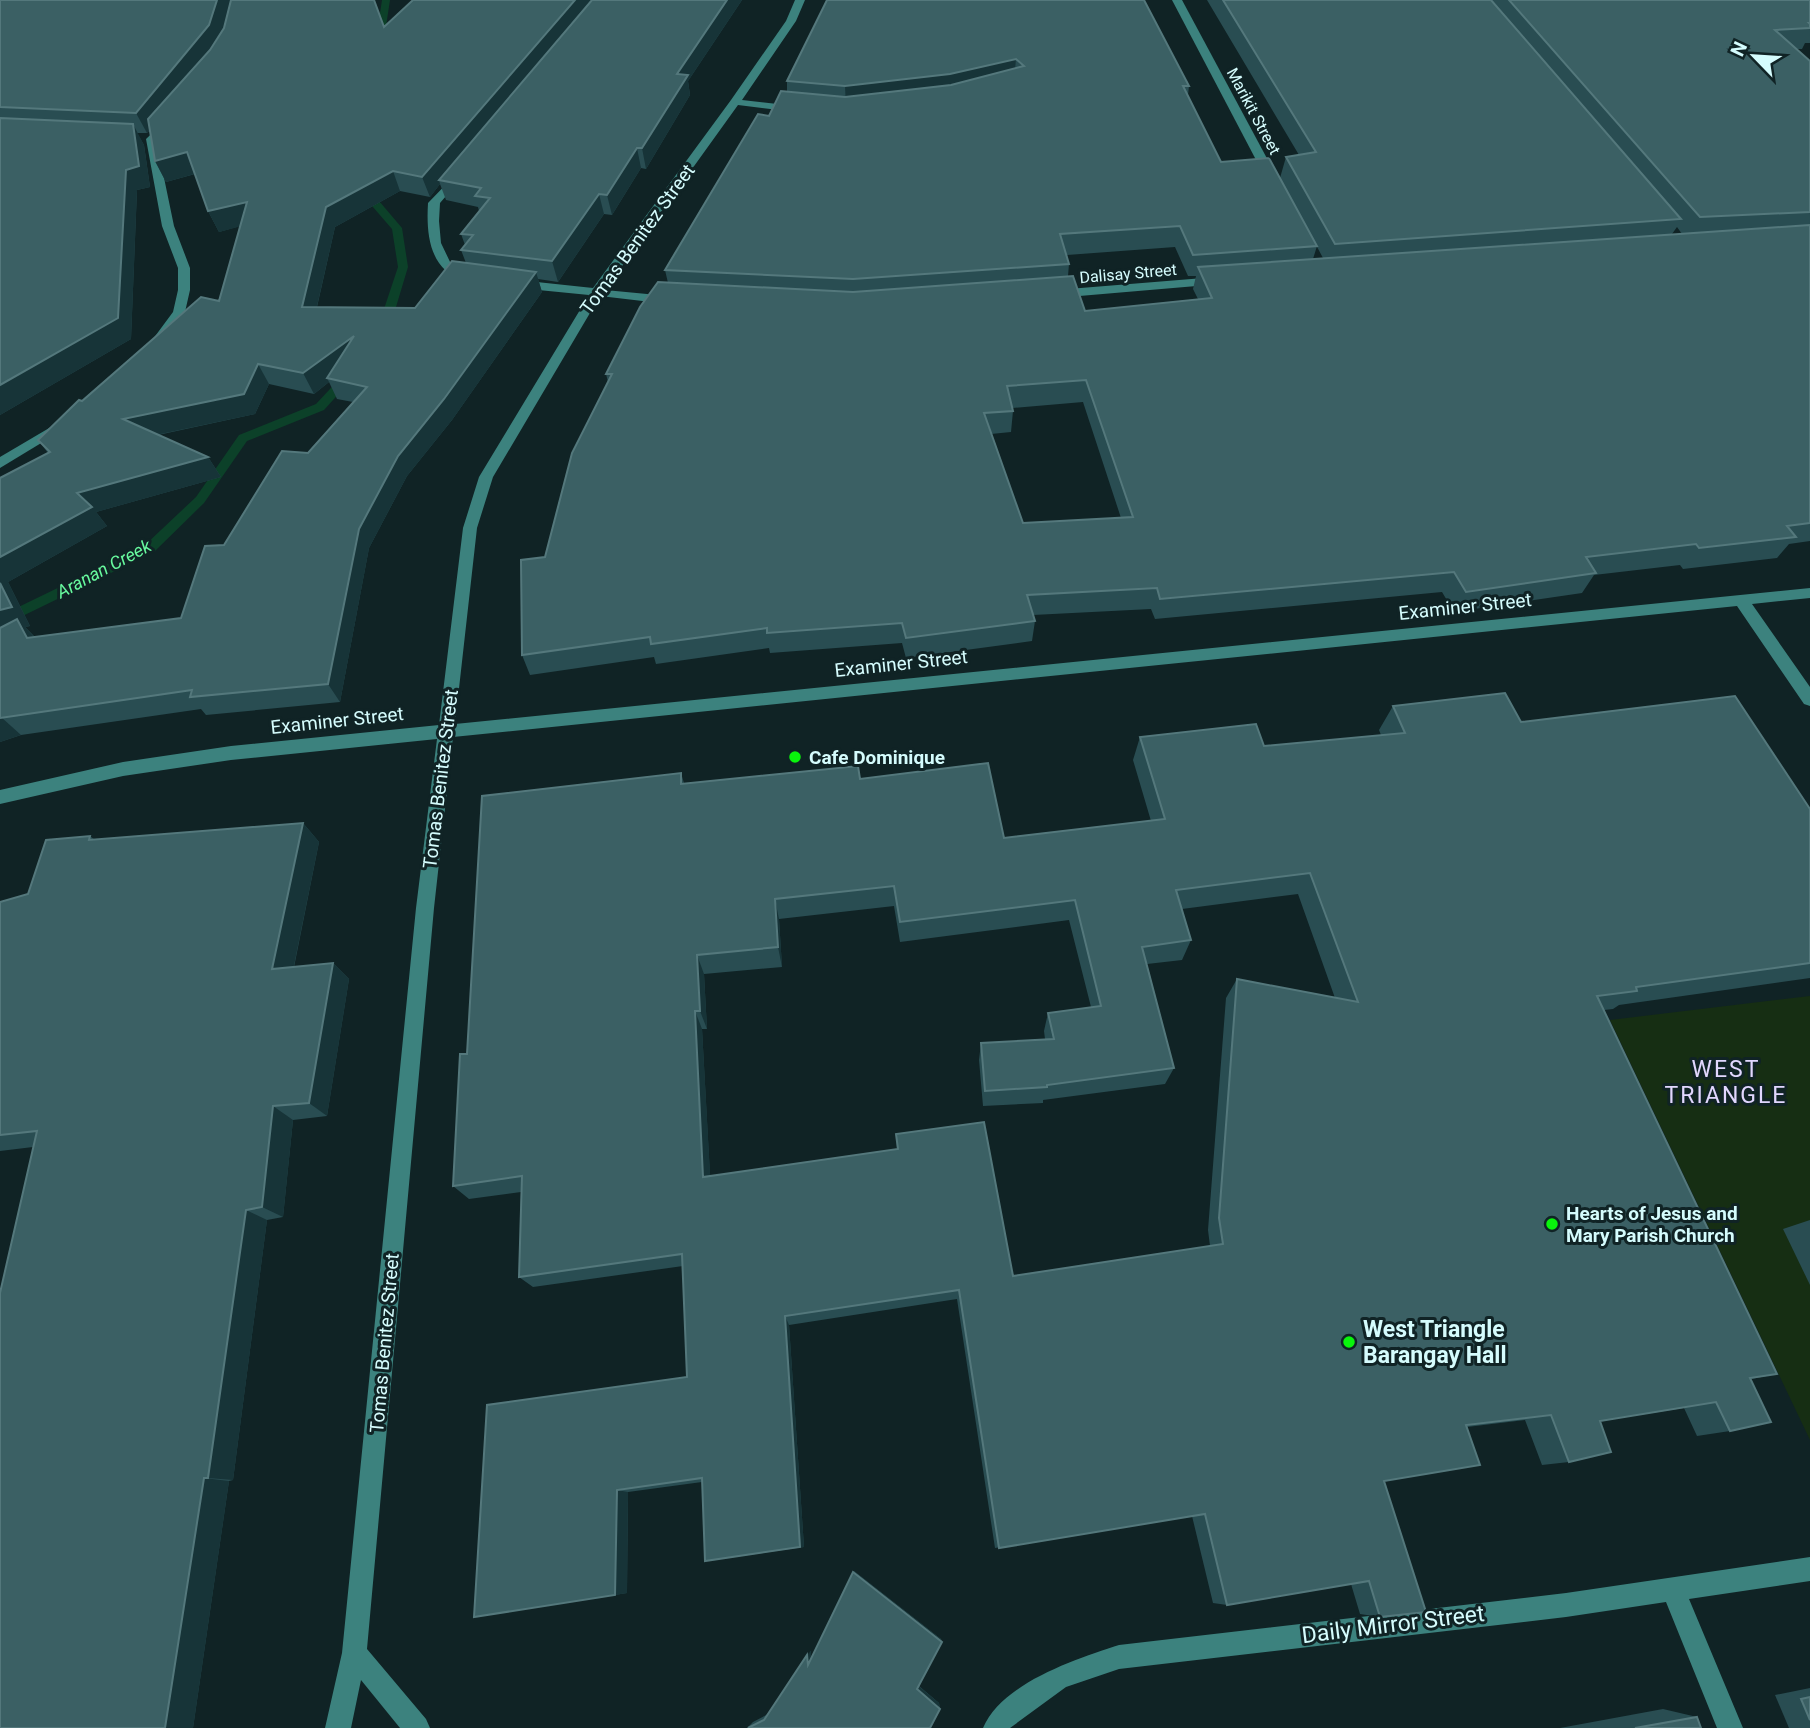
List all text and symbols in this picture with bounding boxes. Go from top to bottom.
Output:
north arrow [1719,21,1789,91]
text: N [1726,38,1752,60]
street label: Marikit Street [1223,65,1284,158]
street label: Tomas Benitez Street [575,160,700,319]
street label: Dalisay Street [1079,260,1177,287]
water label: Aranan Creek [52,534,156,603]
street label: Examiner Street [1397,588,1533,625]
street label: Examiner Street [833,645,969,682]
street label: Tomas Benitez Street [418,688,463,870]
street label: Examiner Street [269,702,405,739]
place label: Cafe Dominique [809,746,945,769]
marker: Cafe Dominique [787,749,803,765]
district label: WEST TRIANGLE [1665,1056,1787,1109]
place label: Hearts of Jesus and Mary Parish Church [1566,1202,1738,1247]
marker: Hearts of Jesus and Mary Parish Church [1544,1216,1560,1232]
street label: Tomas Benitez Street [365,1252,404,1434]
place label: West Triangle Barangay Hall [1363,1316,1507,1369]
marker: West Triangle Barangay Hall [1341,1334,1357,1350]
street label: Daily Mirror Street [1300,1600,1486,1649]

